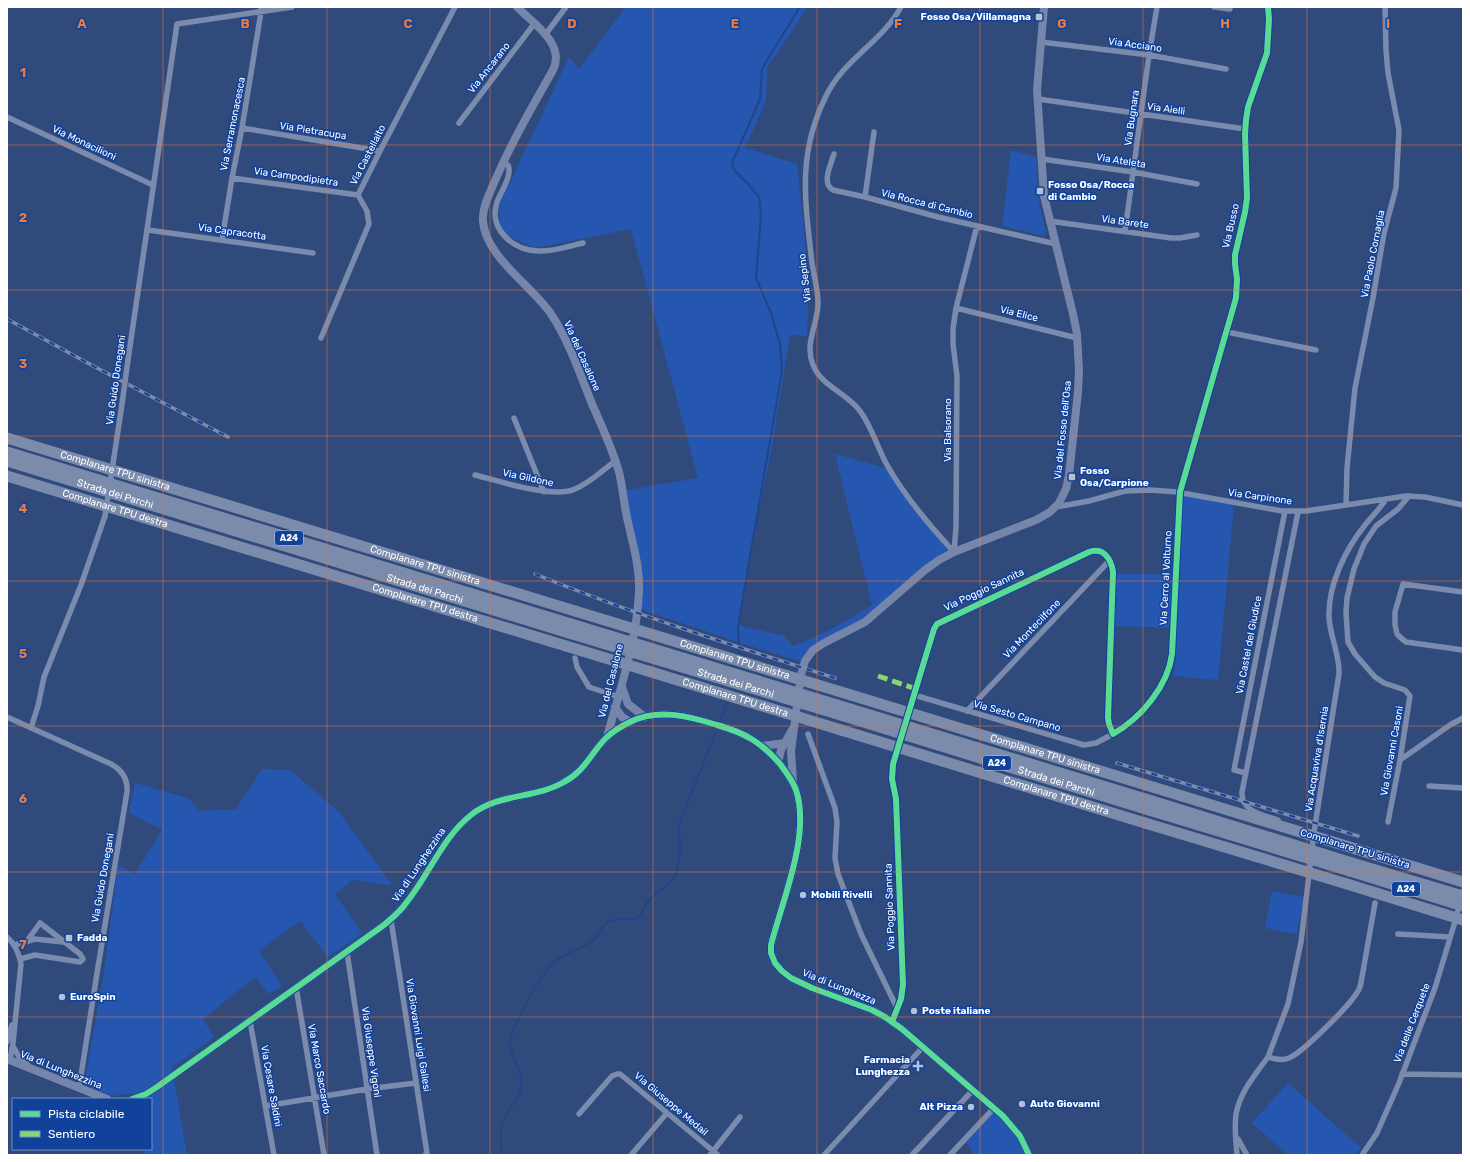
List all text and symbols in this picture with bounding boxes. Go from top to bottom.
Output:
place label: Fosso Osa/Villamagna [921,11,1031,23]
marker: Fosso Osa/Villamagna [1034,12,1044,22]
text: A [77,16,87,31]
text: B [240,16,250,31]
text: C [403,16,413,31]
text: D [567,16,577,31]
text: E [731,16,739,31]
text: F [894,16,902,31]
text: G [1057,16,1067,31]
text: H [1220,16,1230,31]
text: I [1386,16,1390,31]
street label: Via Acciano [1107,35,1163,55]
street label: Via Ancarano [465,40,513,96]
text: 1 [20,65,26,80]
street label: Via Serramonacesca [218,76,248,172]
street label: Via Bugnara [1122,89,1142,147]
street label: Via Aielli [1146,100,1186,118]
street label: Via Pietracupa [279,120,347,142]
street label: Via Monacilioni [50,123,118,163]
street label: Via Castellalto [348,123,388,187]
street label: Via Ateleta [1095,151,1147,171]
street label: Via Campodipietra [253,165,339,189]
place label: Fosso Osa/Rocca di Cambio [1048,179,1135,203]
marker: Fosso Osa/Rocca di Cambio [1035,186,1045,196]
street label: Via Rocca di Cambio [880,187,974,221]
street label: Via Busso [1220,202,1242,250]
street label: Via Paolo Cornaglia [1359,209,1387,299]
text: 2 [19,210,27,225]
street label: Via Barete [1100,213,1150,231]
street label: Via Capracotta [197,221,267,243]
street label: Via Sepino [796,253,814,303]
street label: Via Elice [999,303,1040,325]
street label: Via del Casalone [561,319,603,394]
street label: Via Guido Donegani [104,334,128,426]
text: 3 [19,356,28,371]
street label: Via del Fosso dell'Osa [1052,380,1074,480]
street label: Via Balsorano [942,398,954,462]
street label: Complanare TPU sinistra [59,449,172,493]
place label: Fosso Osa/Carpione [1080,465,1149,489]
street label: Via Gildone [501,467,555,489]
marker: Fosso Osa/Carpione [1067,472,1077,482]
street label: Strada dei Parchi [75,477,155,511]
street label: Complanare TPU destra [61,487,169,531]
street label: Via Carpinone [1227,487,1293,508]
text: 4 [19,501,28,516]
street label: Via Cerro al Volturno [1158,530,1174,626]
road number: A24 [275,531,303,545]
street label: Complanare TPU sinistra [369,543,481,588]
street label: Via Poggio Sannita [942,566,1026,614]
street label: Strada dei Parchi [385,572,465,606]
street label: Complanare TPU destra [371,581,479,625]
street label: Via Castel del Giudice [1234,595,1264,695]
street label: Via Montecilfone [1001,597,1064,661]
street label: Complanare TPU sinistra [678,637,791,682]
street label: Via del Casalone [596,642,626,719]
text: 5 [19,646,27,661]
street label: Strada dei Parchi [696,666,775,700]
street label: Complanare TPU destra [681,676,790,719]
street label: Via Sesto Campano [972,698,1062,734]
street label: Via Acquaviva d'Isernia [1303,705,1331,813]
street label: Via Giovanni Casoni [1378,705,1406,797]
street label: Complanare TPU sinistra [989,732,1102,777]
road number: A24 [983,756,1011,770]
street label: Strada dei Parchi [1016,764,1096,799]
street label: Complanare TPU destra [1002,774,1110,818]
text: 6 [19,791,28,806]
street label: Via di Lunghezzina [390,826,448,904]
street label: Complanare TPU sinistra [1299,827,1411,871]
street label: Via Guido Donegani [89,832,117,924]
street label: Via Poggio Sannita [882,863,898,951]
road number: A24 [1392,882,1420,896]
place label: Mobili Rivelli [811,889,873,901]
marker: Mobili Rivelli [798,890,808,900]
place label: Fadda [77,932,107,944]
marker: Fadda [64,933,74,943]
text: 7 [19,937,27,952]
street label: Via di Lunghezza [800,967,878,1007]
street label: Via Giovanni Luigi Gallesi [403,977,433,1093]
street label: Via delle Cerquete [1391,981,1433,1065]
place label: EuroSpin [70,991,116,1003]
marker: EuroSpin [57,992,67,1002]
place label: Poste italiane [922,1005,991,1017]
street label: Via Giuseppe Vigoni [359,1006,383,1098]
marker: Poste italiane [909,1006,919,1016]
street label: Via Marco Saccardo [305,1023,333,1115]
street label: Via Cesare Saldini [258,1044,284,1128]
street label: Via di Lunghezzina [18,1048,104,1092]
place label: Farmacia Lunghezza [856,1054,910,1078]
marker: Farmacia Lunghezza [913,1061,923,1071]
street label: Via Giuseppe Medail [632,1070,710,1138]
legend [12,1098,152,1150]
place label: Auto Giovanni [1030,1098,1100,1110]
marker: Auto Giovanni [1017,1099,1027,1109]
place label: Alt Pizza [920,1101,963,1113]
marker: Alt Pizza [966,1102,976,1112]
text: Pista ciclabile [48,1107,125,1121]
text: Sentiero [48,1127,95,1141]

